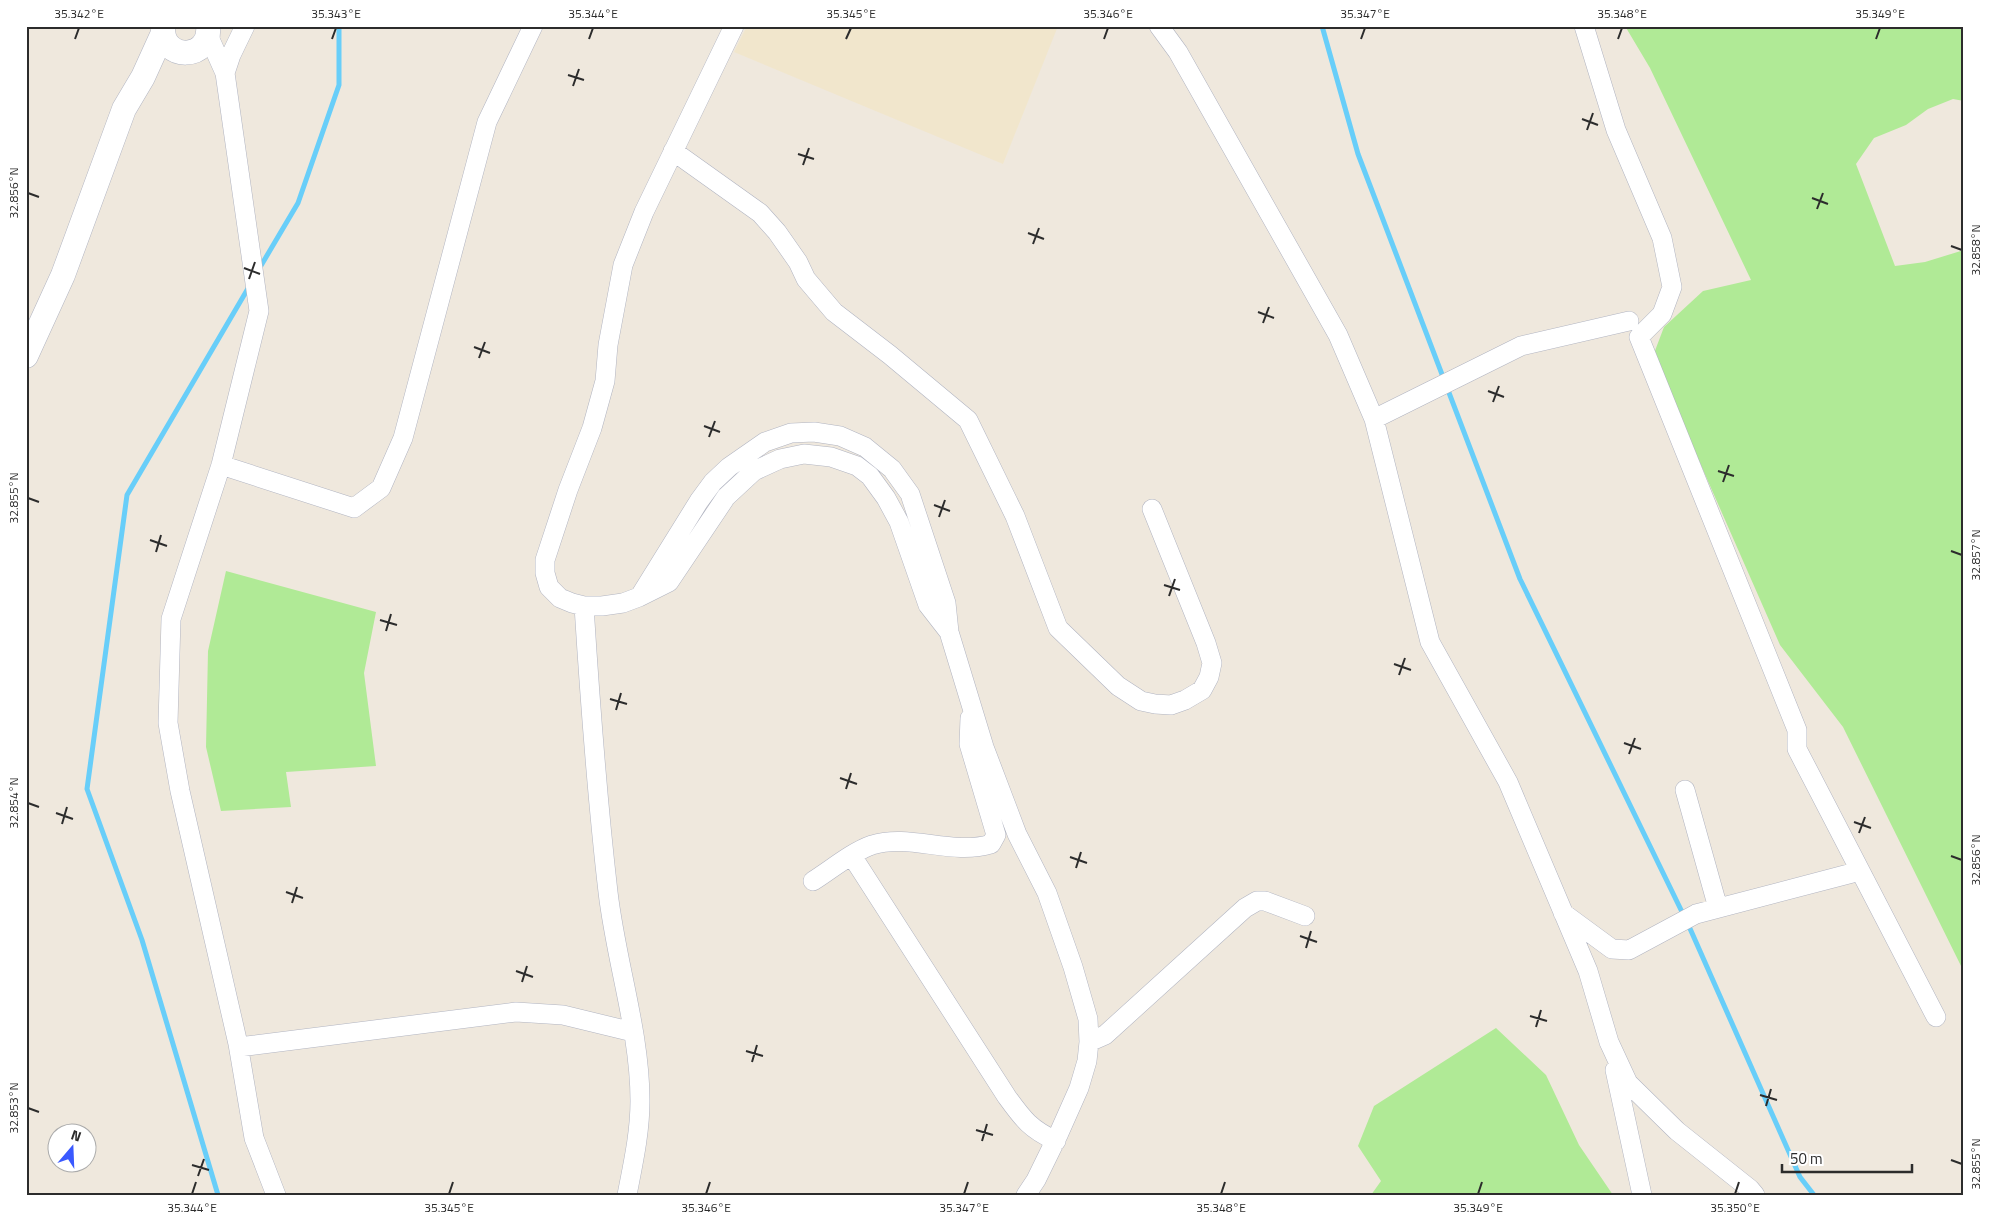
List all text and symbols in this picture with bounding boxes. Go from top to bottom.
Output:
text: 35.342°E [54,4,104,23]
text: 35.343°E [311,4,361,23]
text: 35.344°E [568,4,618,23]
text: 35.345°E [826,4,876,23]
text: 35.346°E [1083,4,1133,23]
text: 35.347°E [1340,4,1390,23]
text: 35.348°E [1597,4,1647,23]
text: 35.349°E [1855,4,1905,23]
text: 32.856°N [4,167,23,219]
text: 32.858°N [1966,224,1985,276]
text: 32.855°N [4,472,23,524]
text: 32.857°N [1966,529,1985,581]
text: 32.854°N [4,777,23,829]
text: 32.856°N [1966,834,1985,886]
text: 32.853°N [4,1082,23,1134]
north arrow [48,1124,98,1174]
text: N [68,1124,84,1147]
text: 32.855°N [1966,1138,1985,1190]
scale bar [1782,1141,1912,1173]
text: 50 m [1790,1147,1823,1170]
text: 35.344°E [167,1198,217,1217]
text: 35.345°E [424,1198,474,1217]
text: 35.346°E [681,1198,731,1217]
text: 35.347°E [939,1198,989,1217]
text: 35.348°E [1196,1198,1246,1217]
text: 35.349°E [1453,1198,1503,1217]
text: 35.350°E [1710,1198,1760,1217]

